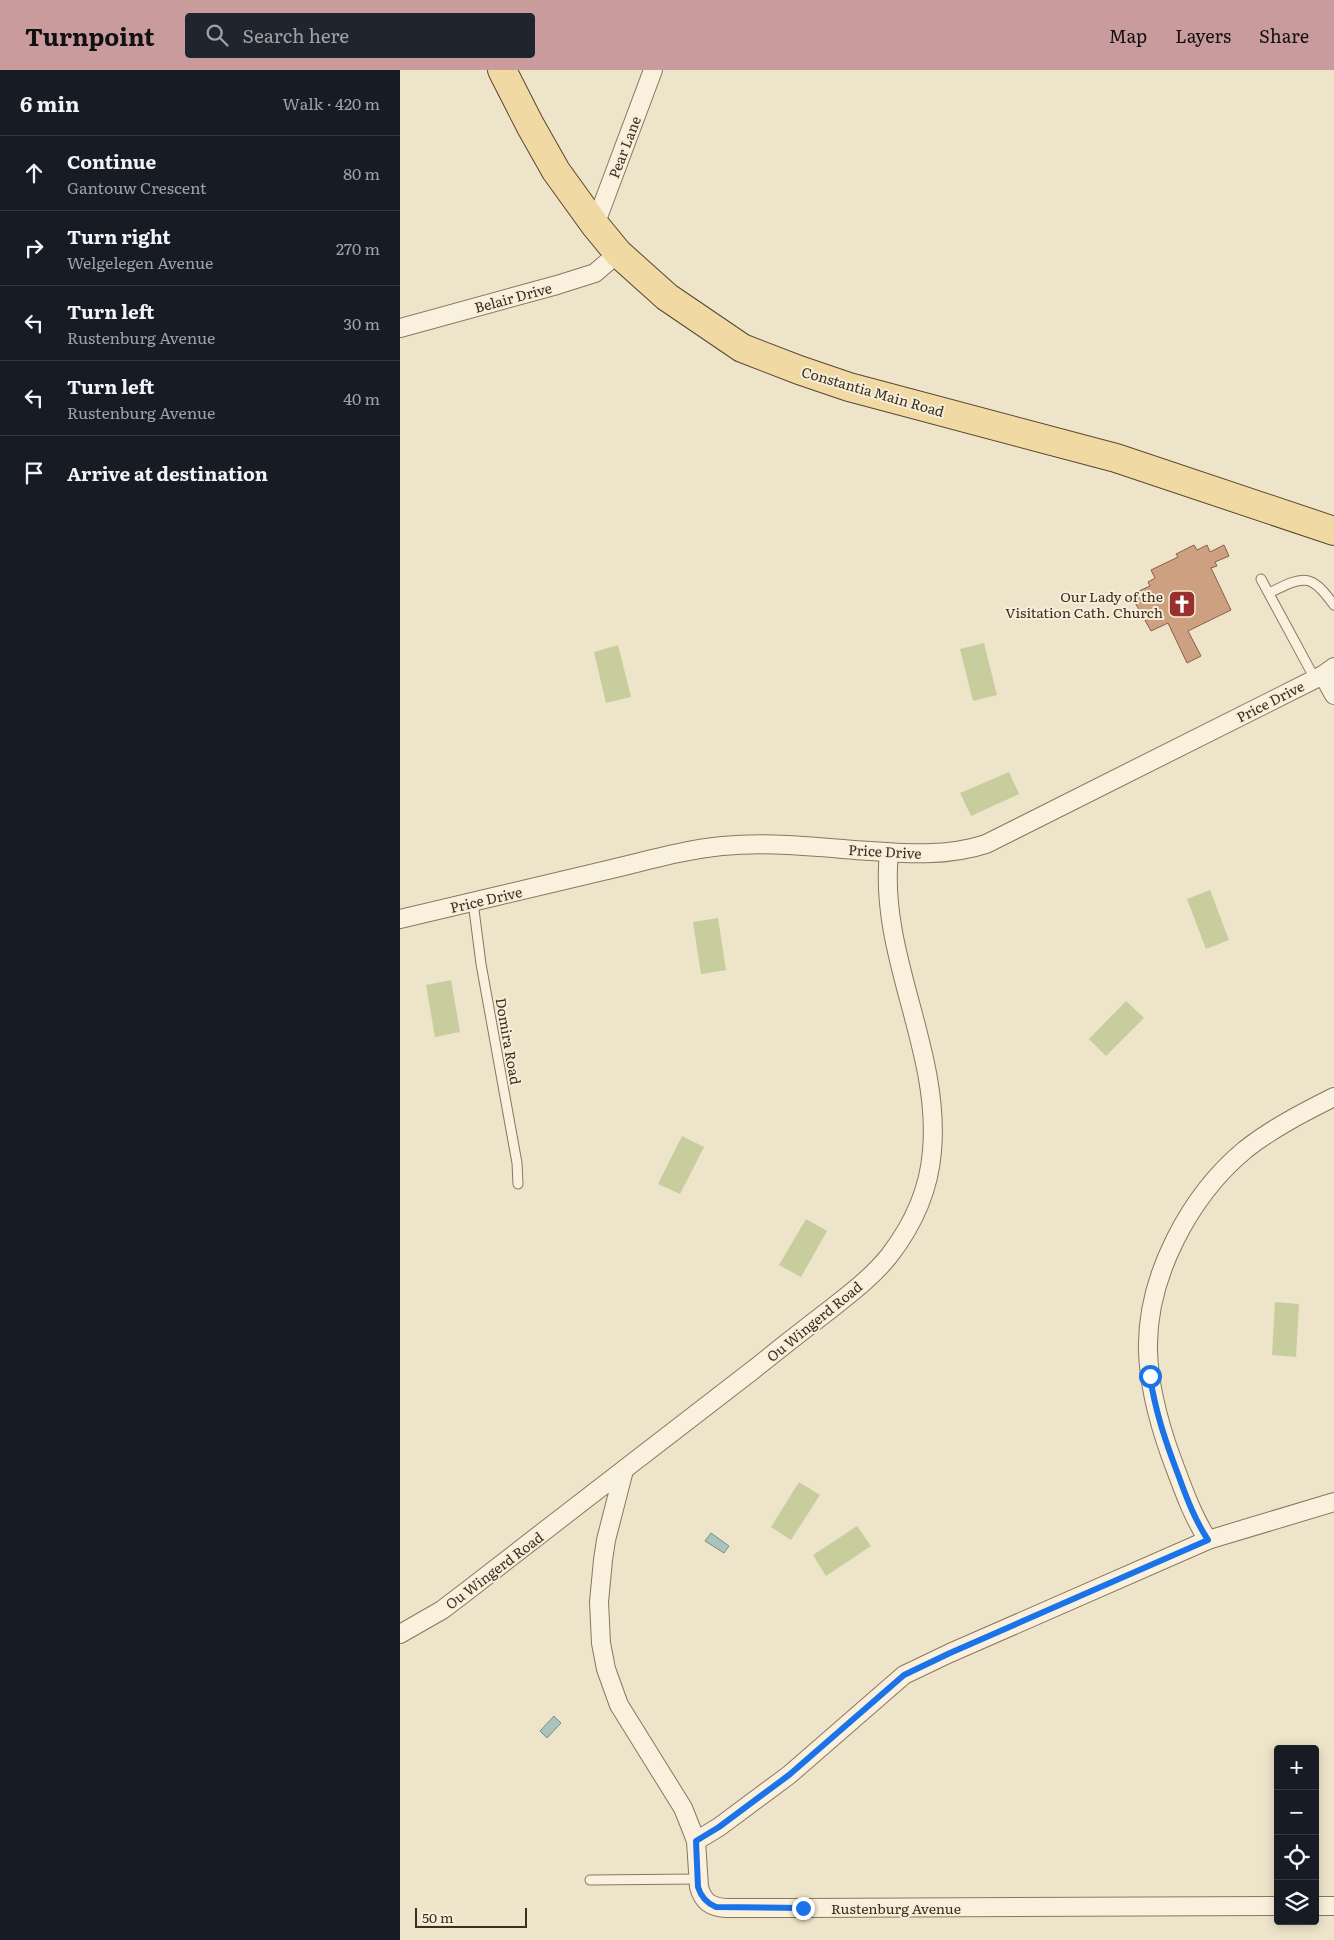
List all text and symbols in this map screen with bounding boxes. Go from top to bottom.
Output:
search box [185,13,535,58]
text: Turnpoint [25,18,155,53]
icon: search [203,21,231,49]
text: Search here [243,21,349,49]
text: Map [1109,22,1147,49]
text: Layers [1175,22,1231,49]
text: Share [1259,22,1309,49]
text: 6 min [20,87,80,118]
text: Walk · 420 m [282,91,380,115]
street label: Pear Lane [603,113,645,181]
text: Continue [67,147,156,175]
icon: ahead [20,159,48,187]
text: 80 m [343,161,380,185]
text: Gantouw Crescent [67,175,207,199]
text: Turn right [67,222,171,250]
icon: right [20,234,48,262]
text: 270 m [336,236,380,260]
text: Welgelegen Avenue [67,250,213,274]
street label: Belair Drive [472,277,554,317]
text: Turn left [67,297,154,325]
icon: left [20,309,48,337]
text: 30 m [343,311,380,335]
text: Rustenburg Avenue [67,325,215,349]
street label: Constantia Main Road [799,361,947,421]
text: Turn left [67,372,154,400]
icon: left [20,384,48,412]
text: 40 m [343,386,380,410]
text: Rustenburg Avenue [67,400,215,424]
icon: arrive [20,459,48,487]
text: Arrive at destination [67,459,268,487]
place label: Our Lady of the Visitation Cath. Church [1005,586,1163,622]
church icon: Our Lady of the Visitation Cath. Church [1167,589,1197,619]
street label: Price Drive [1233,675,1307,727]
street label: Price Drive [848,839,922,863]
street label: Price Drive [448,881,524,917]
street label: Domira Road [492,996,527,1086]
street label: Ou Wingerd Road [762,1276,866,1366]
route start [1139,1365,1162,1388]
street label: Ou Wingerd Road [441,1526,547,1613]
map controls [1274,1745,1319,1925]
button: + [1274,1745,1319,1790]
button: − [1274,1790,1319,1835]
button: locate [1274,1835,1319,1880]
button: layers [1274,1880,1319,1925]
route end [792,1897,815,1920]
street label: Rustenburg Avenue [831,1898,961,1918]
scale bar [415,1905,528,1928]
text: 50 m [422,1907,454,1927]

